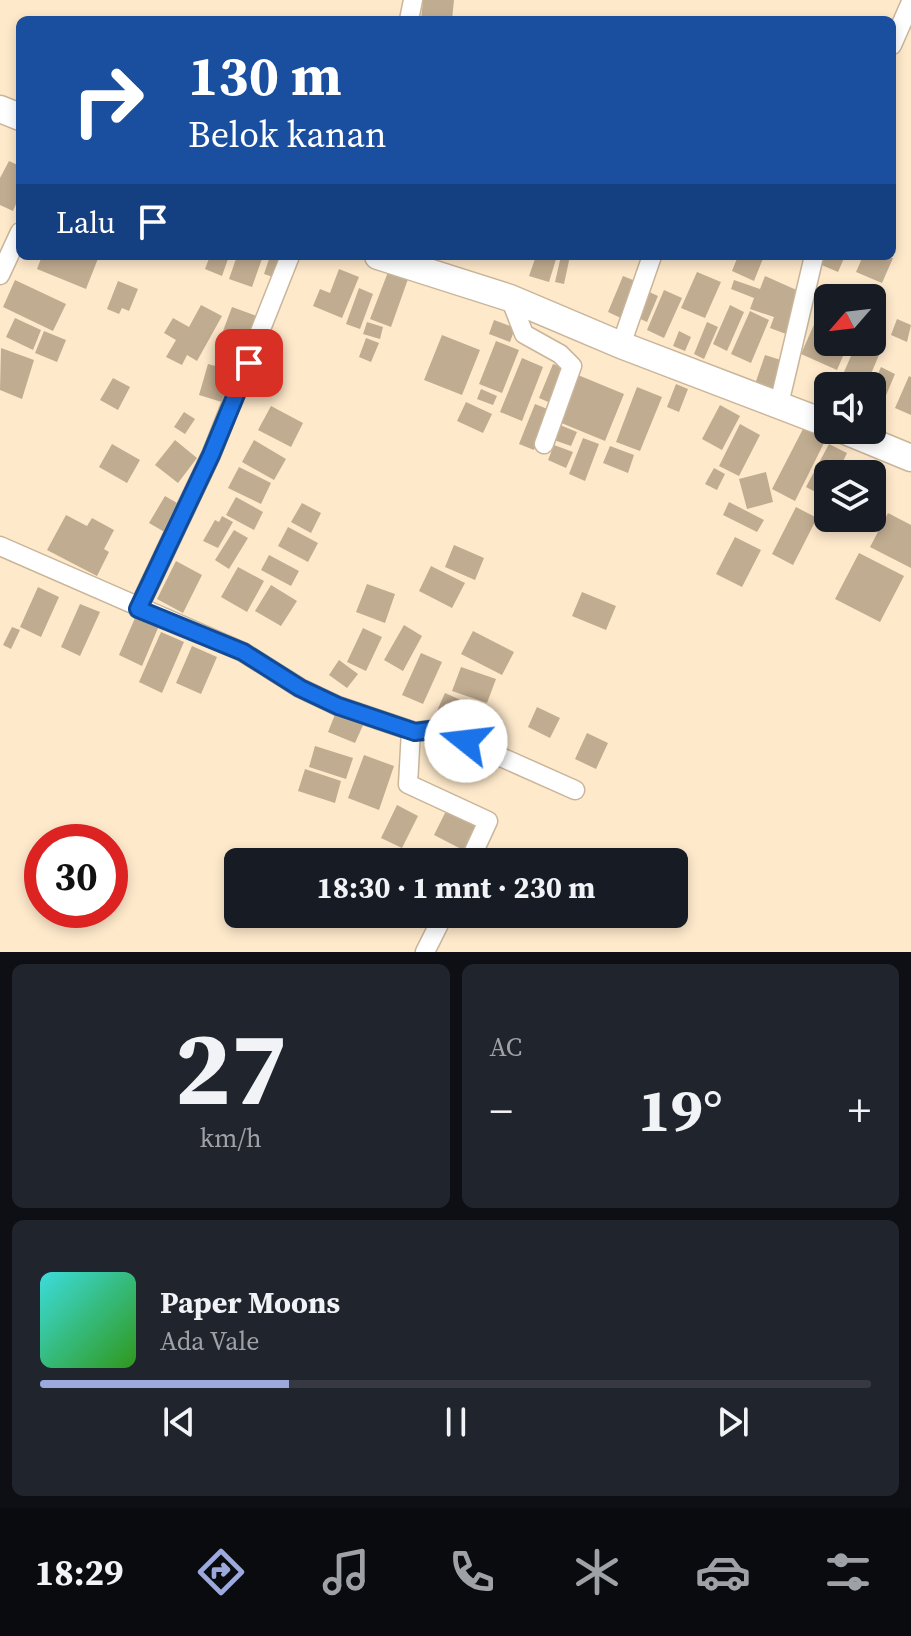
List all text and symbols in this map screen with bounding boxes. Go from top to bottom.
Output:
text: 130 m [188,37,342,114]
icon: right [56,48,160,152]
text: Belok kanan [188,110,386,159]
icon: arrive [131,200,175,244]
text: Lalu [56,202,115,243]
north arrow [814,284,886,356]
map controls [814,284,886,532]
pin [215,329,283,397]
icon: arrive [227,341,271,385]
button: sound [814,372,886,444]
button: layers [814,460,886,532]
position arrow [424,699,508,783]
speed limit sign: 30 [24,824,128,928]
text: 18:30 · 1 mnt · 230 m [316,867,596,908]
text: 27 [174,996,287,1139]
text: AC [490,1029,522,1065]
text: 19° [638,1069,723,1151]
text: − [490,1080,513,1141]
text: + [848,1080,871,1141]
text: km/h [200,1120,262,1156]
text: Paper Moons [160,1282,340,1323]
text: Ada Vale [160,1323,259,1359]
icon: previous [157,1400,201,1444]
icon: pause [434,1400,478,1444]
icon: next [711,1400,755,1444]
icon: directions [193,1544,249,1600]
icon: music [318,1544,374,1600]
icon: phone [444,1544,500,1600]
icon: climate [569,1544,625,1600]
icon: car [695,1544,751,1600]
icon: filters [820,1544,876,1600]
text: 18:29 [35,1548,124,1597]

